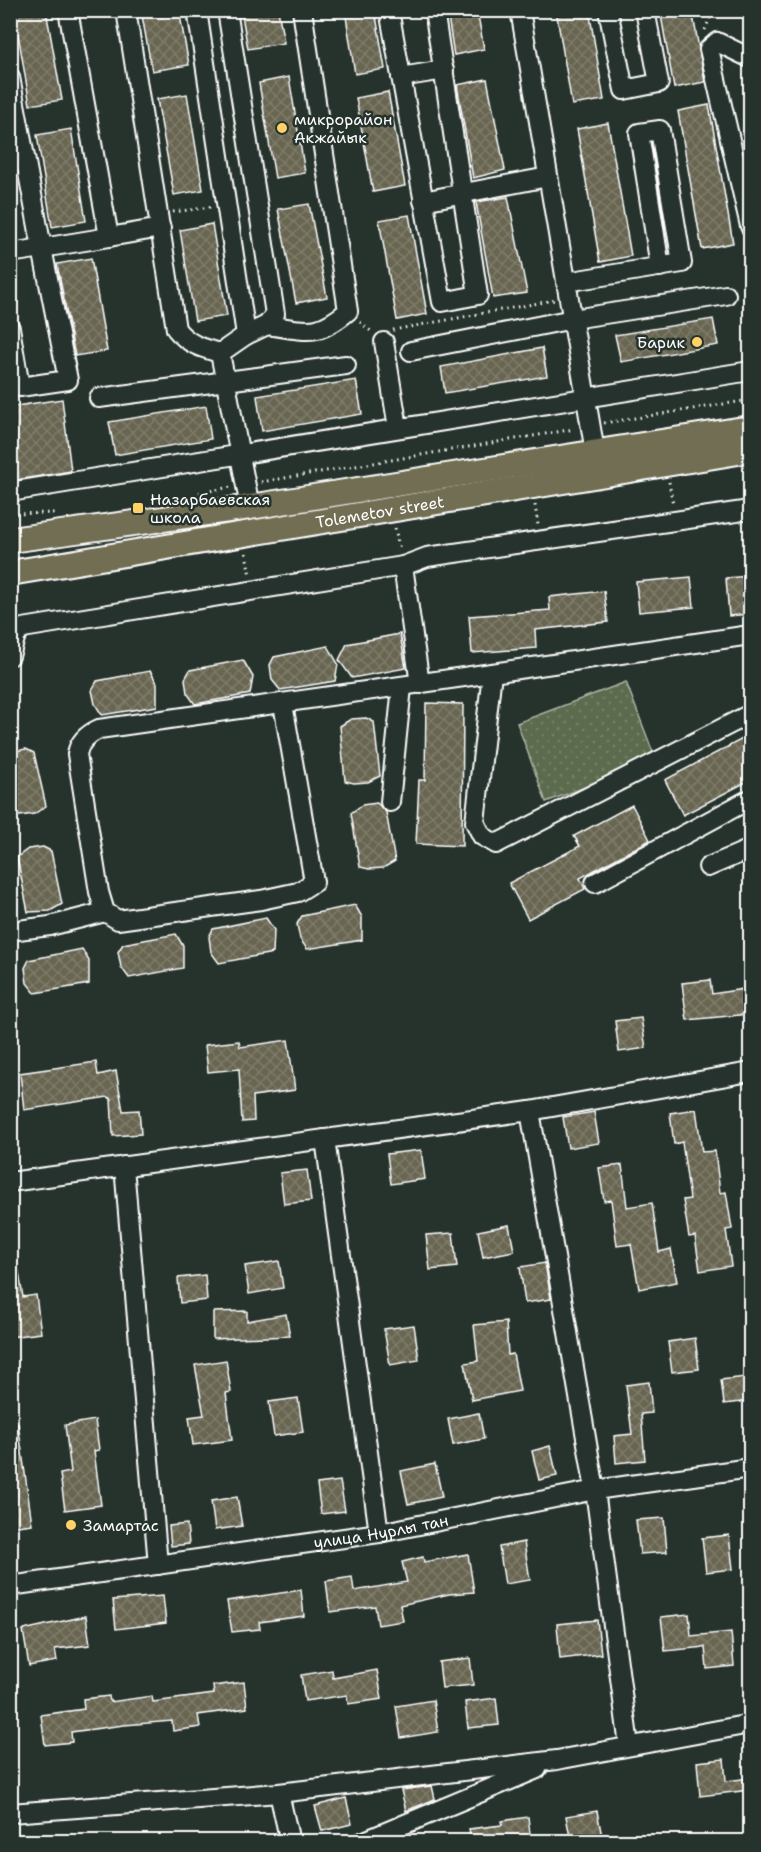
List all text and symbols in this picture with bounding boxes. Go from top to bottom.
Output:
place label: микрорайон Акжайык [294,109,392,148]
marker: микрорайон Акжайык [275,121,289,135]
place label: Барик [637,332,685,353]
marker: Барик [690,335,704,349]
place label: Назарбаевская школа [150,489,270,528]
street label: Tolemetov street [314,491,446,533]
marker: Назарбаевская школа [131,501,145,515]
street label: улица Нурлы тан [312,1509,450,1553]
place label: Замартас [83,1515,159,1536]
marker: Замартас [64,1518,78,1532]

